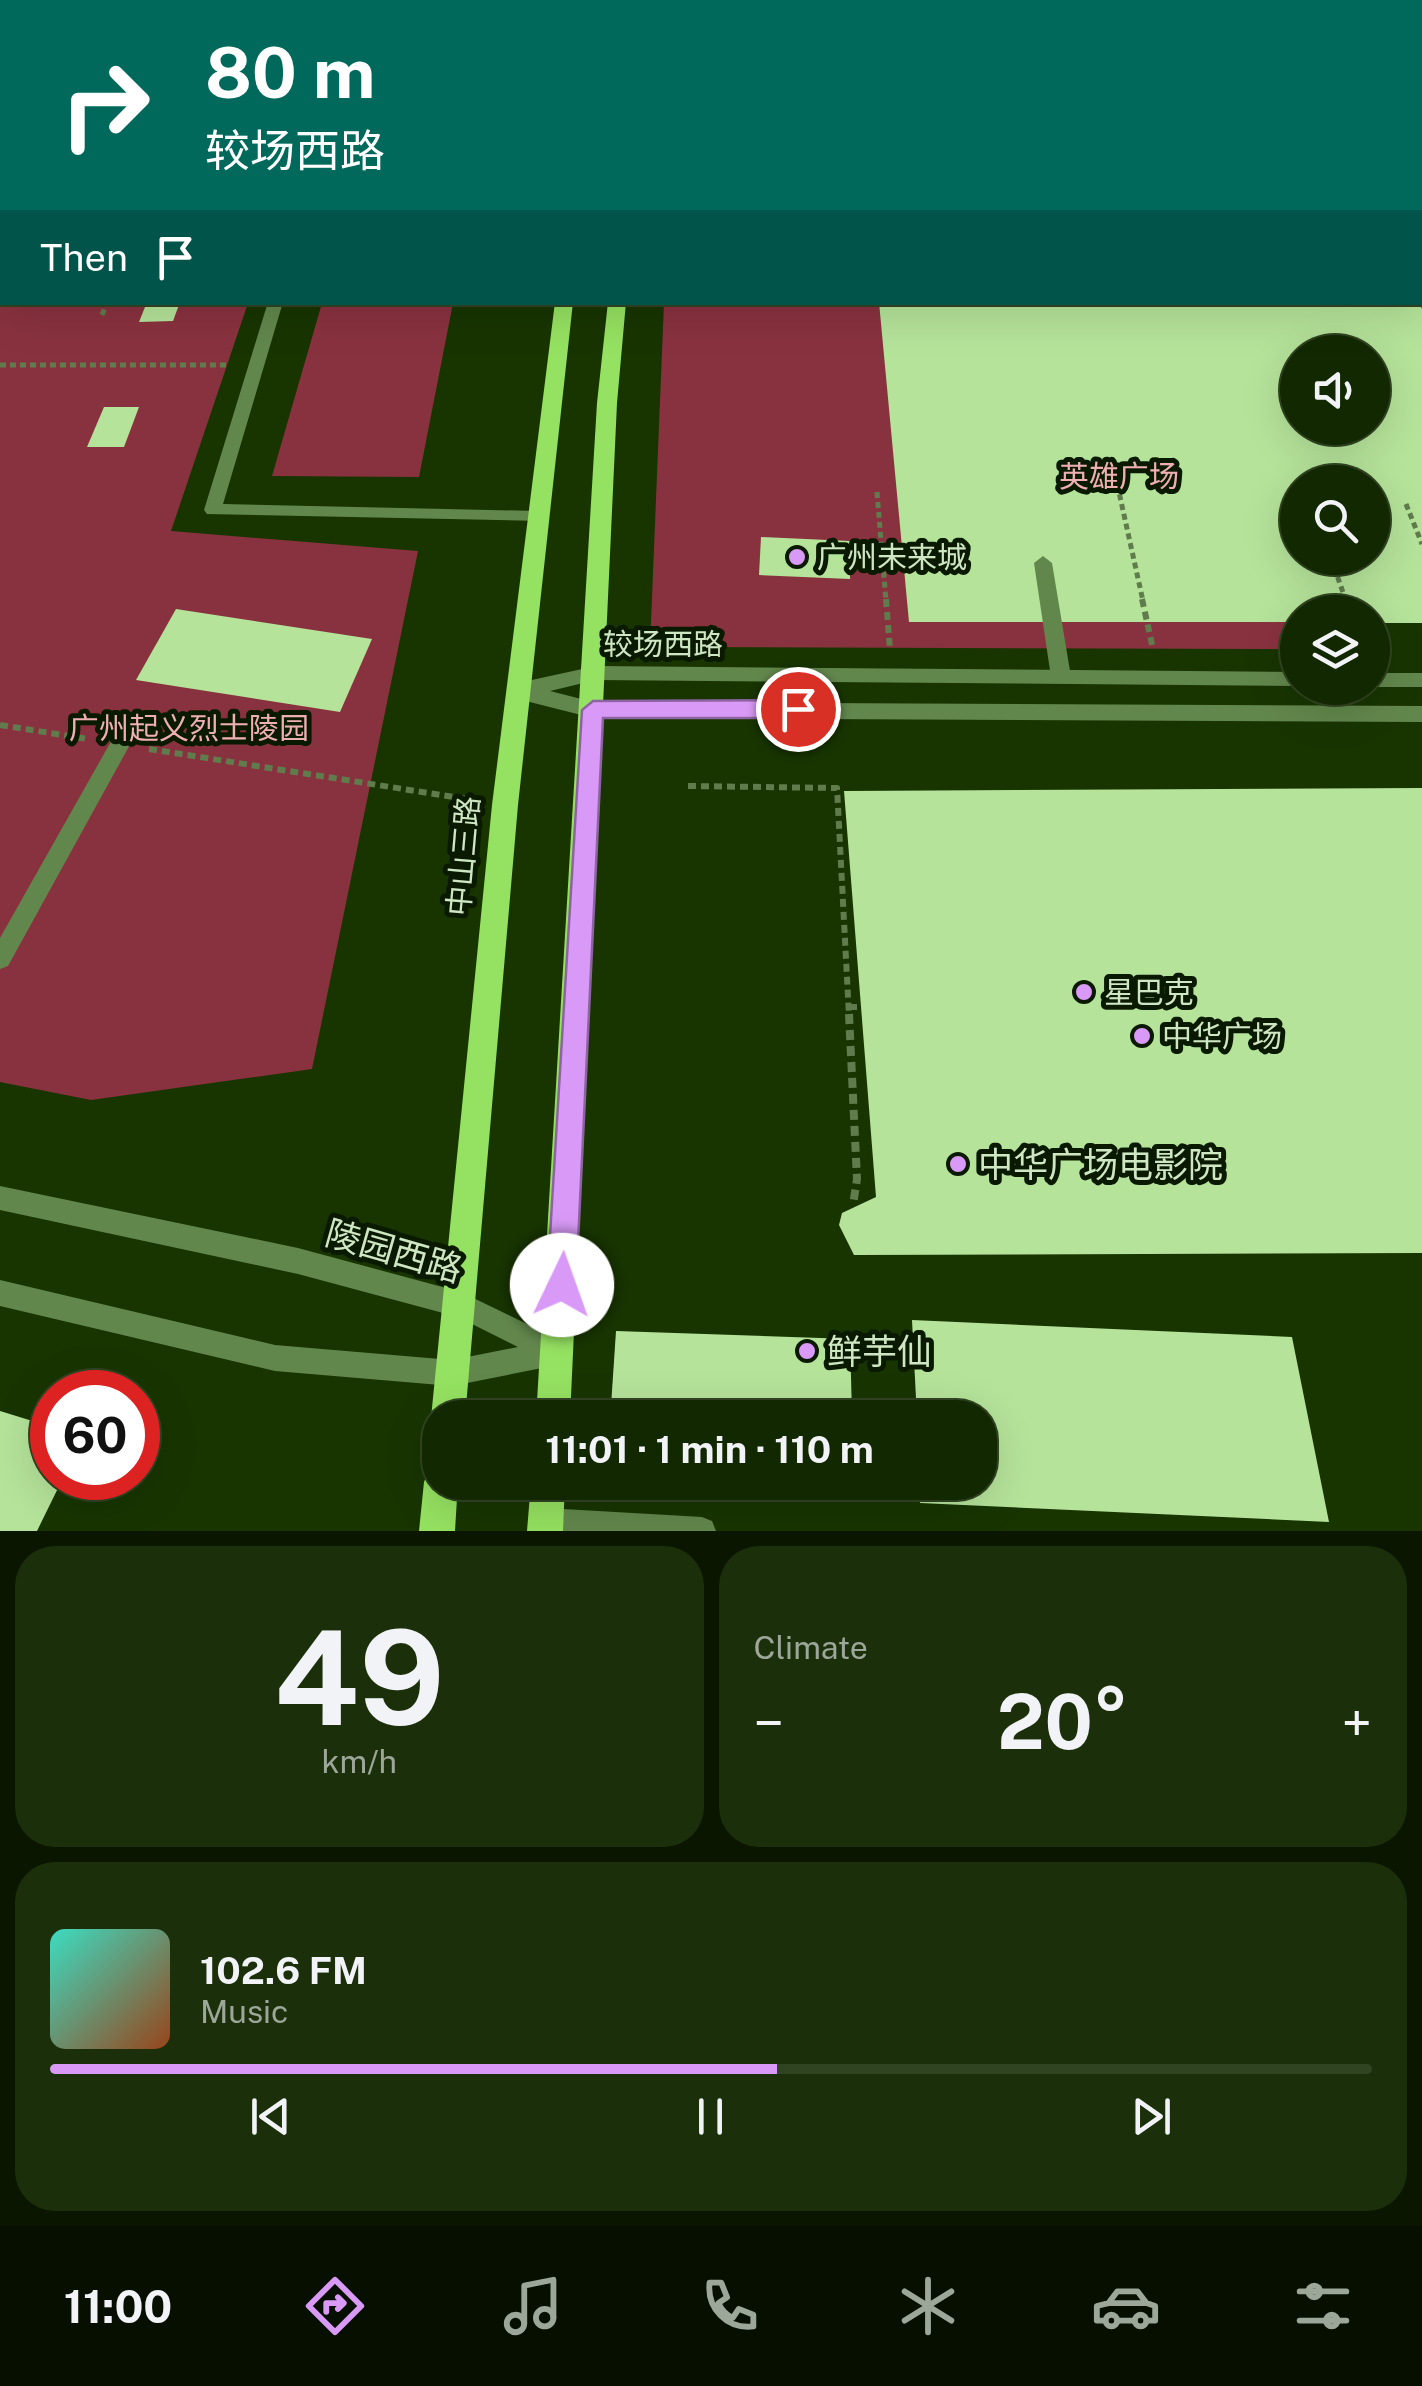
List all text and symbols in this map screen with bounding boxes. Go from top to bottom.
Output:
text: 80 m [205,31,375,114]
icon: right [40,40,170,170]
text: 较场西路 [205,124,385,177]
icon: arrive [148,230,203,285]
text: Then [40,235,128,280]
map controls [1280,335,1390,705]
button: sound [1280,335,1390,445]
park label: 英雄广场 [1059,458,1179,494]
button: search [1280,465,1390,575]
place label: 广州未来城 [817,539,967,575]
marker: 广州未来城 [786,546,808,568]
button: layers [1280,595,1390,705]
street label: 较场西路 [603,626,723,662]
pin [756,667,841,752]
icon: arrive [771,682,826,737]
park label: 广州起义烈士陵园 [69,710,309,746]
street label: 中山三路 [440,795,486,917]
place label: 星巴克 [1104,974,1194,1010]
marker: 星巴克 [1073,981,1095,1003]
place label: 中华广场 [1162,1018,1282,1054]
marker: 中华广场 [1131,1025,1153,1047]
place label: 中华广场电影院 [978,1144,1223,1185]
marker: 中华广场电影院 [947,1153,969,1175]
street label: 陵园西路 [321,1212,467,1290]
position arrow [510,1233,614,1337]
place label: 鲜芋仙 [827,1331,932,1372]
marker: 鲜芋仙 [796,1340,818,1362]
speed limit sign: 60 [30,1370,160,1500]
text: 11:01 · 1 min · 110 m [545,1427,874,1472]
text: 49 [274,1602,445,1754]
text: Climate [754,1629,868,1666]
text: 20° [997,1678,1129,1766]
text: − [754,1691,784,1755]
text: + [1341,1691,1372,1755]
text: km/h [322,1743,397,1780]
text: 102.6 FM [200,1948,367,1993]
text: Music [200,1993,288,2030]
icon: previous [243,2089,298,2144]
icon: pause [683,2089,738,2144]
icon: next [1124,2089,1179,2144]
icon: directions [300,2271,370,2341]
icon: music [498,2271,568,2341]
icon: phone [695,2271,765,2341]
icon: climate [893,2271,963,2341]
icon: car [1091,2271,1161,2341]
icon: filters [1288,2271,1358,2341]
text: 11:00 [64,2280,172,2333]

